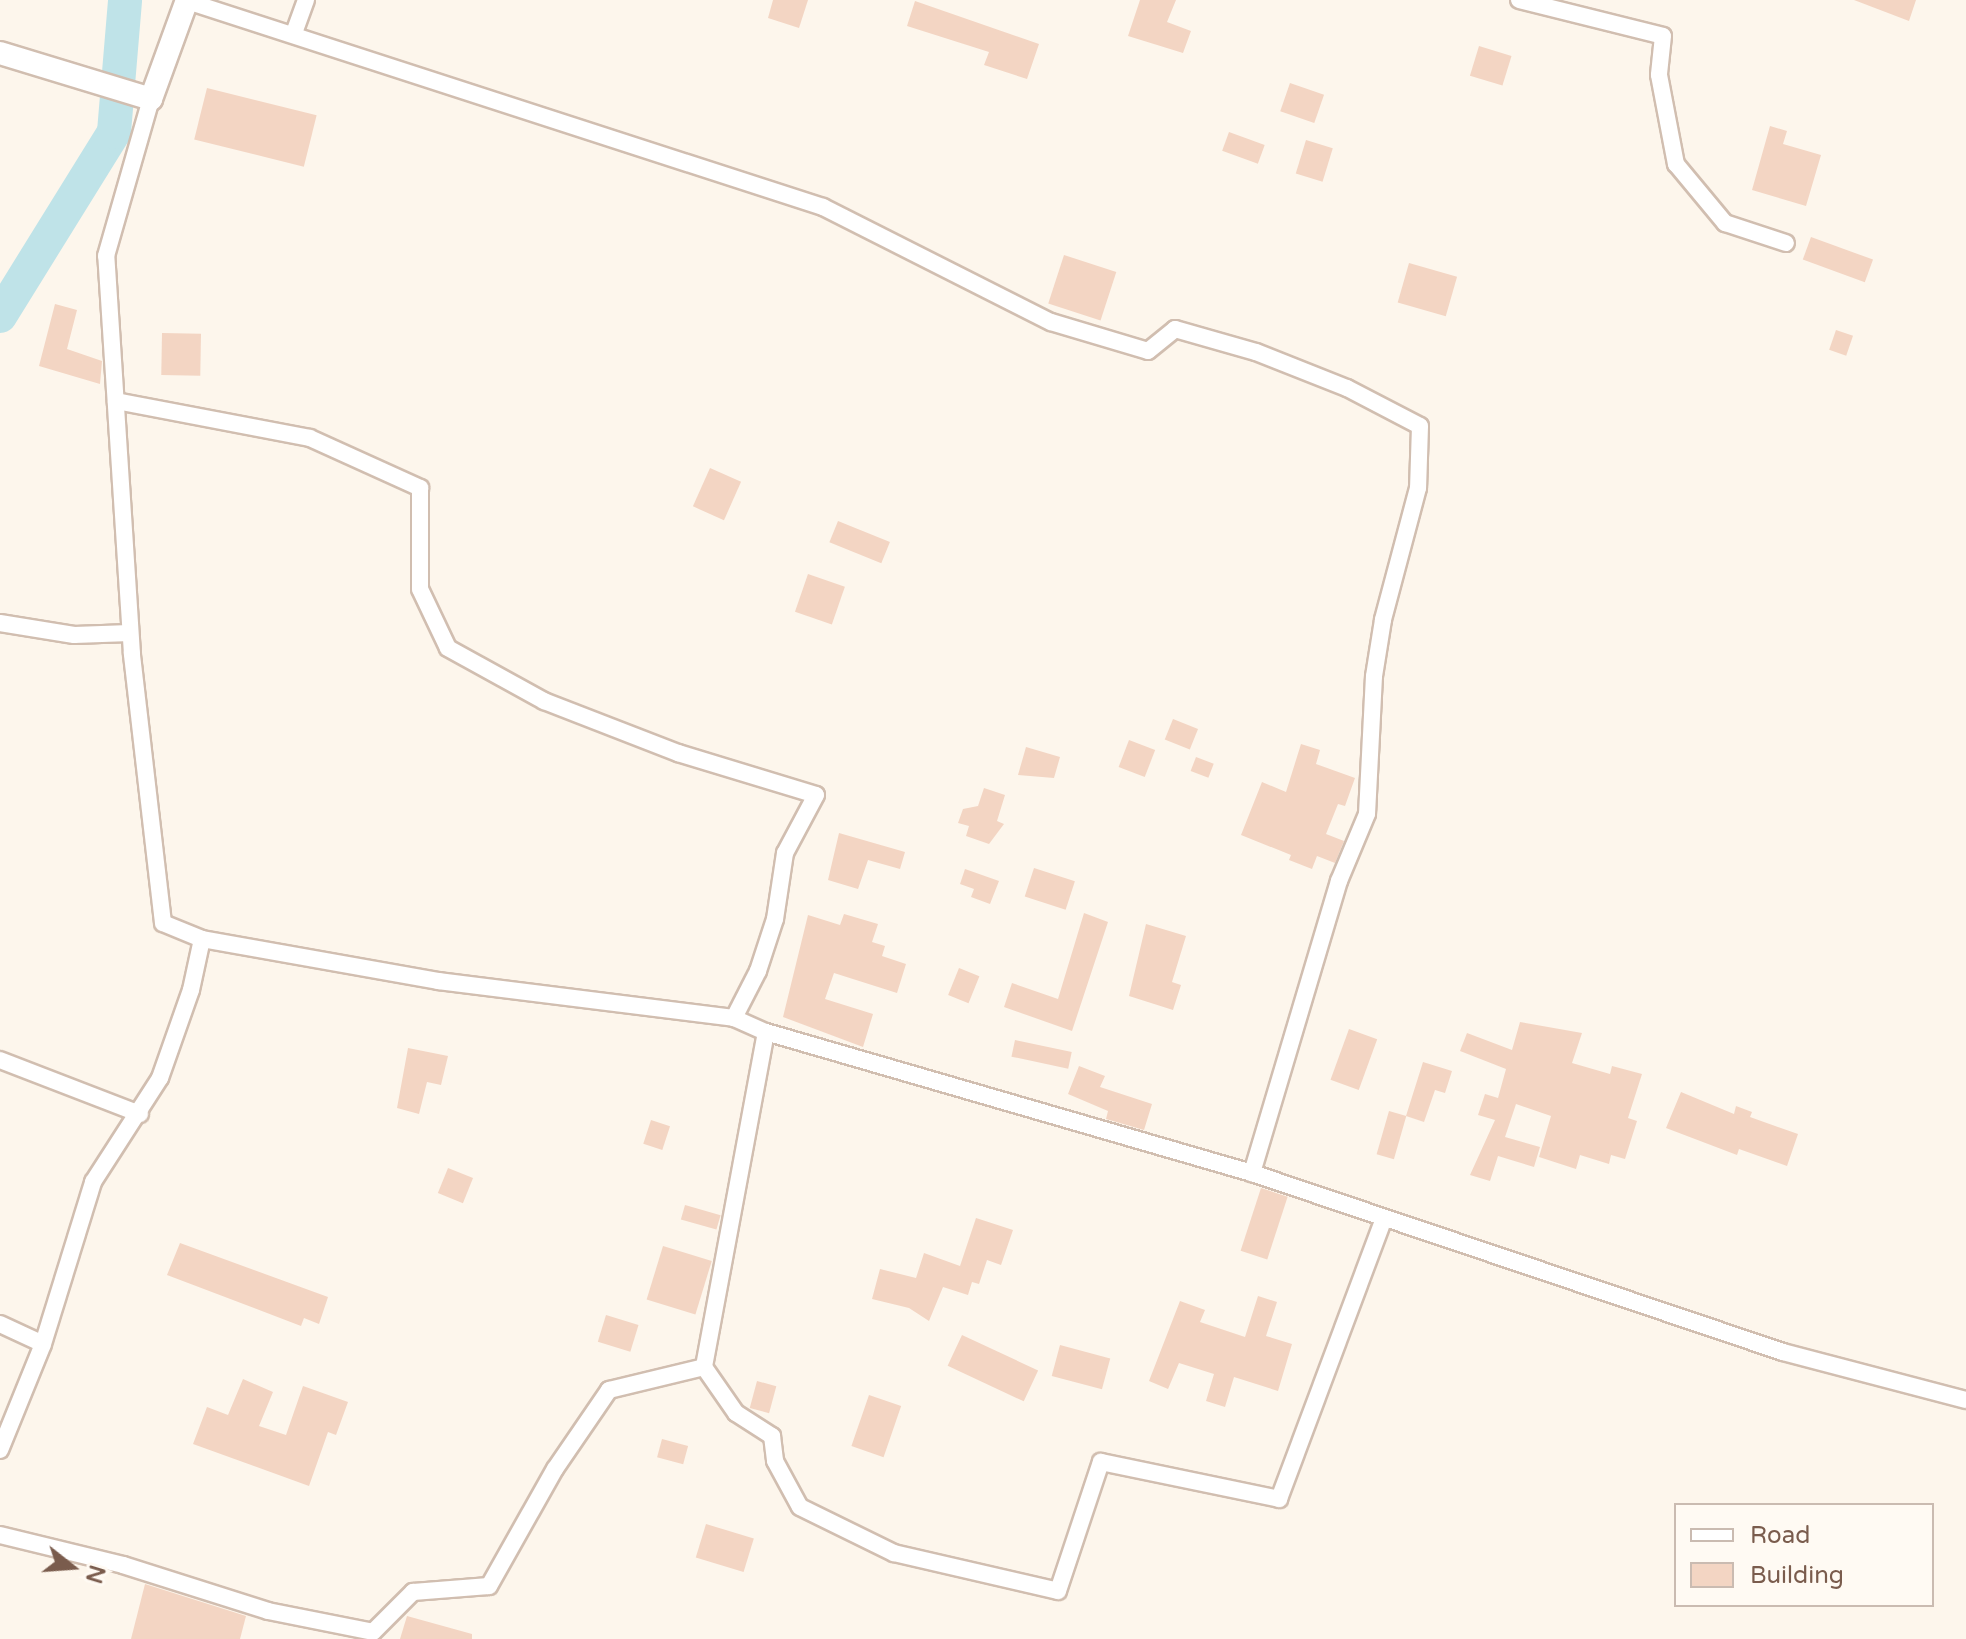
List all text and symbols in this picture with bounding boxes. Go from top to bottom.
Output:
legend [1674,1503,1934,1607]
text: Road [1750,1521,1810,1550]
north arrow [32,1527,112,1607]
text: Building [1750,1561,1844,1590]
text: N [80,1562,110,1586]

